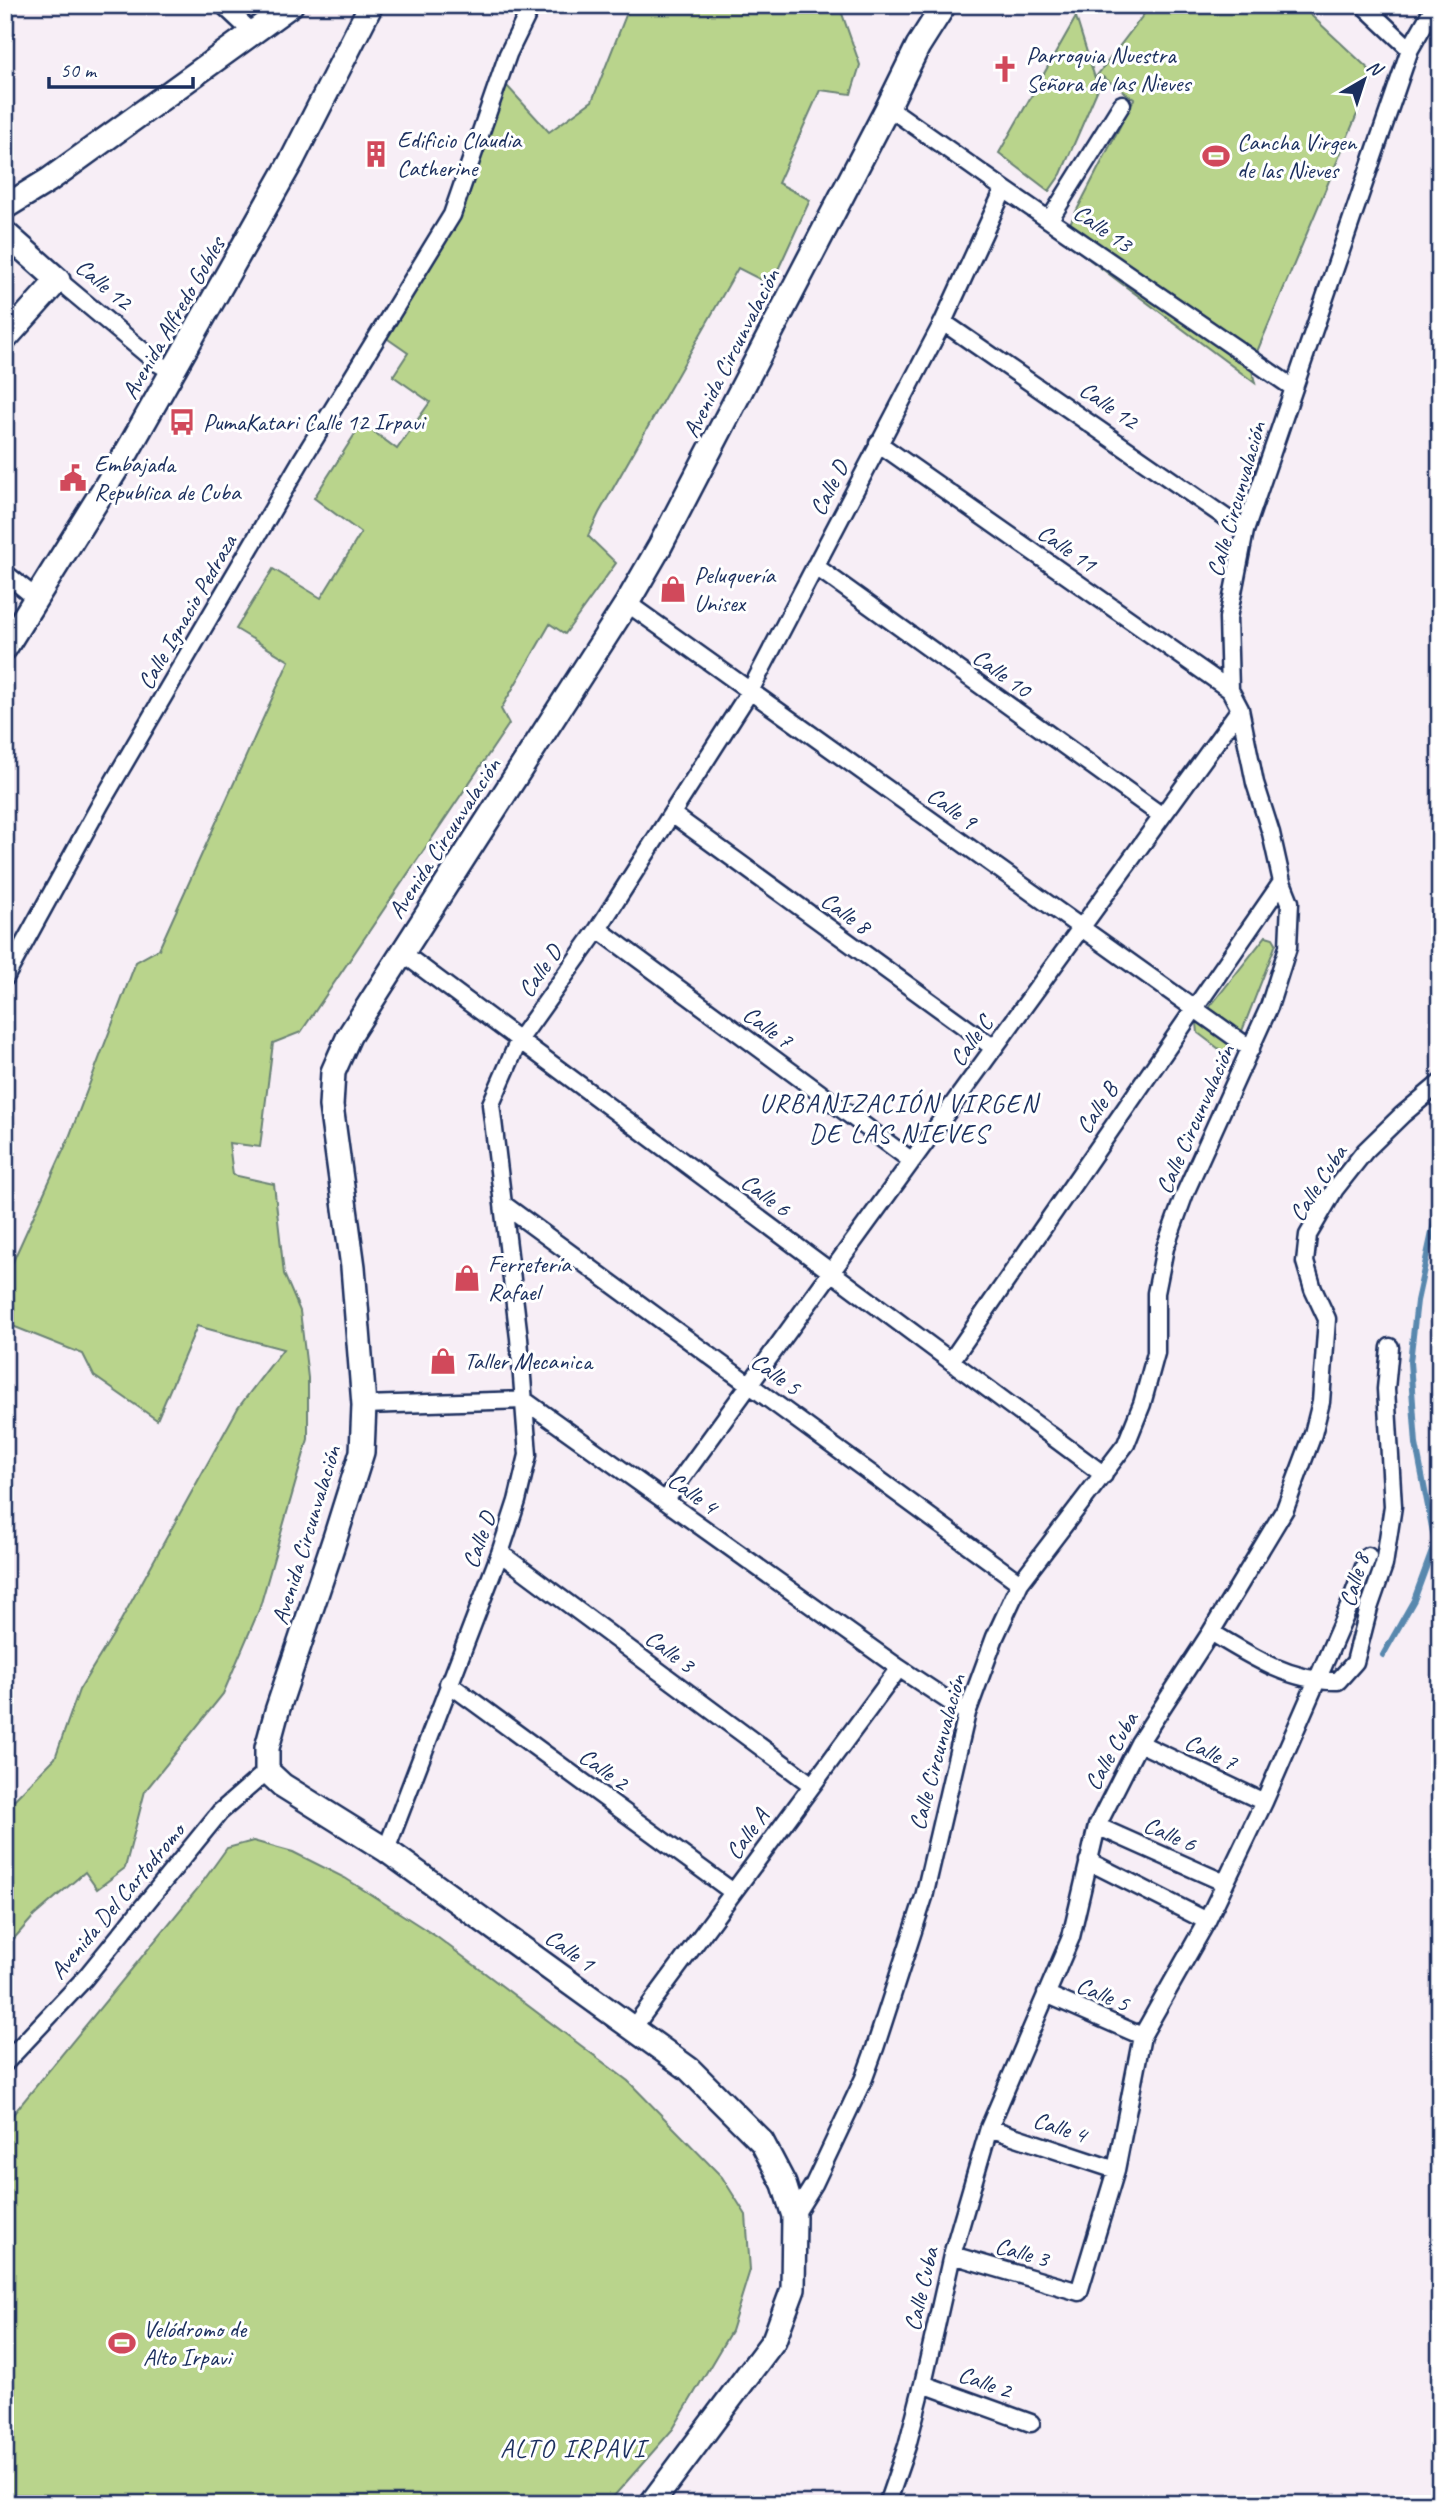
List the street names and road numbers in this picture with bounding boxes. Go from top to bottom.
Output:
street label: Calle 13 [1068,197,1140,260]
street label: Avenida Alfredo Gobles [115,229,233,404]
street label: Calle 12 [69,252,140,318]
street label: Avenida Circunvalación [675,262,787,443]
street label: Calle 12 [1074,374,1146,437]
street label: Calle Circunvalación [1200,417,1273,580]
street label: Calle D [803,454,856,520]
street label: Calle 11 [1032,517,1103,580]
street label: Calle Ignacio Pedraza [130,528,244,695]
street label: Calle 10 [967,642,1039,706]
street label: Avenida Circunvalación [381,751,508,924]
street label: Calle 9 [921,780,985,837]
street label: Calle 8 [815,885,879,942]
street label: Calle D [511,937,570,1003]
street label: Calle 7 [737,999,800,1056]
street label: Calle C [943,1007,1001,1072]
street label: Calle Circunvalación [1149,1039,1242,1198]
street label: Calle B [1069,1075,1126,1140]
street label: Calle Cuba [1282,1138,1355,1227]
street label: Calle 6 [735,1167,798,1224]
street label: Calle 5 [745,1346,808,1403]
street label: Avenida Circunvalación [265,1441,348,1628]
street label: Calle 4 [662,1465,726,1522]
street label: Calle D [455,1506,504,1572]
street label: Calle 8 [1332,1548,1377,1610]
street label: Calle 3 [639,1623,702,1681]
street label: Calle Circunvalación [902,1670,973,1833]
street label: Calle Cuba [1077,1705,1145,1795]
street label: Calle 7 [1180,1727,1243,1778]
street label: Calle 2 [573,1741,637,1798]
street label: Calle A [719,1802,776,1865]
street label: Calle 6 [1139,1809,1202,1859]
street label: Avenida Del Cartodromo [43,1815,193,1985]
street label: Calle 1 [539,1922,602,1979]
street label: Calle 5 [1072,1970,1135,2019]
street label: Calle 4 [1030,2104,1093,2150]
street label: Calle 3 [992,2230,1054,2275]
street label: Calle Cuba [897,2243,946,2334]
street label: Calle 2 [954,2359,1018,2406]

